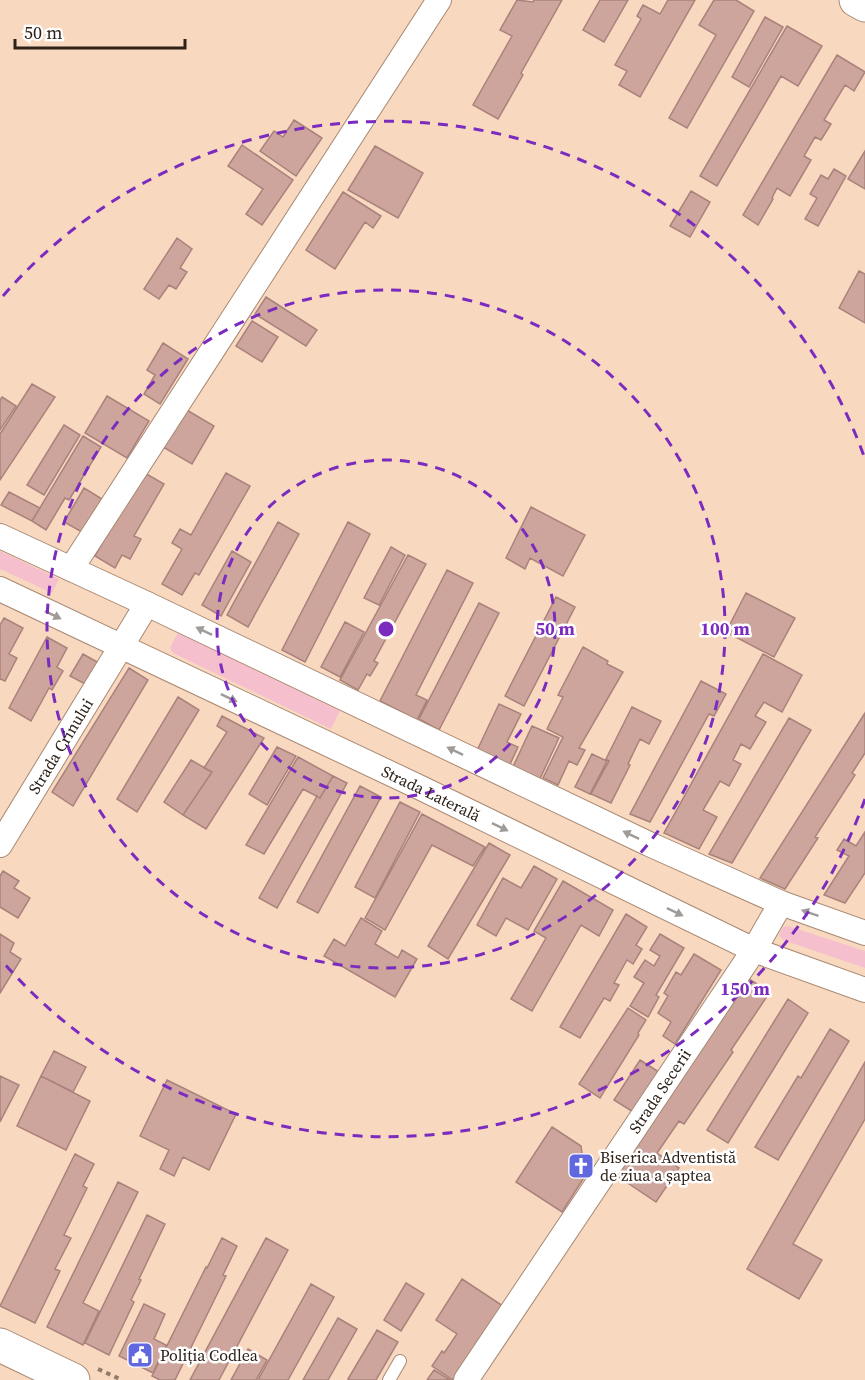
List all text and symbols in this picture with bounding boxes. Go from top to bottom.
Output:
scale bar [15,12,184,50]
text: 50 m [24,20,62,45]
one-way arrow [44,610,61,619]
text: 50 m [535,616,575,641]
text: 100 m [700,616,750,641]
centre of rings [376,619,396,639]
one-way arrow [195,626,212,635]
one-way arrow [220,693,238,703]
street label: Strada Crinului [23,694,98,798]
one-way arrow [447,747,464,756]
street label: Strada Laterală [378,760,485,827]
one-way arrow [491,821,509,831]
one-way arrow [623,831,640,840]
one-way arrow [667,908,684,917]
one-way arrow [801,908,819,918]
text: 150 m [720,976,770,1001]
street label: Strada Secerii [623,1044,696,1137]
place label: Biserica Adventistă de ziua a șaptea [600,1146,737,1186]
church icon: Biserica Adventistă de ziua a șaptea [566,1151,596,1181]
public building icon: Poliția Codlea [125,1340,155,1370]
place label: Poliția Codlea [160,1344,259,1366]

